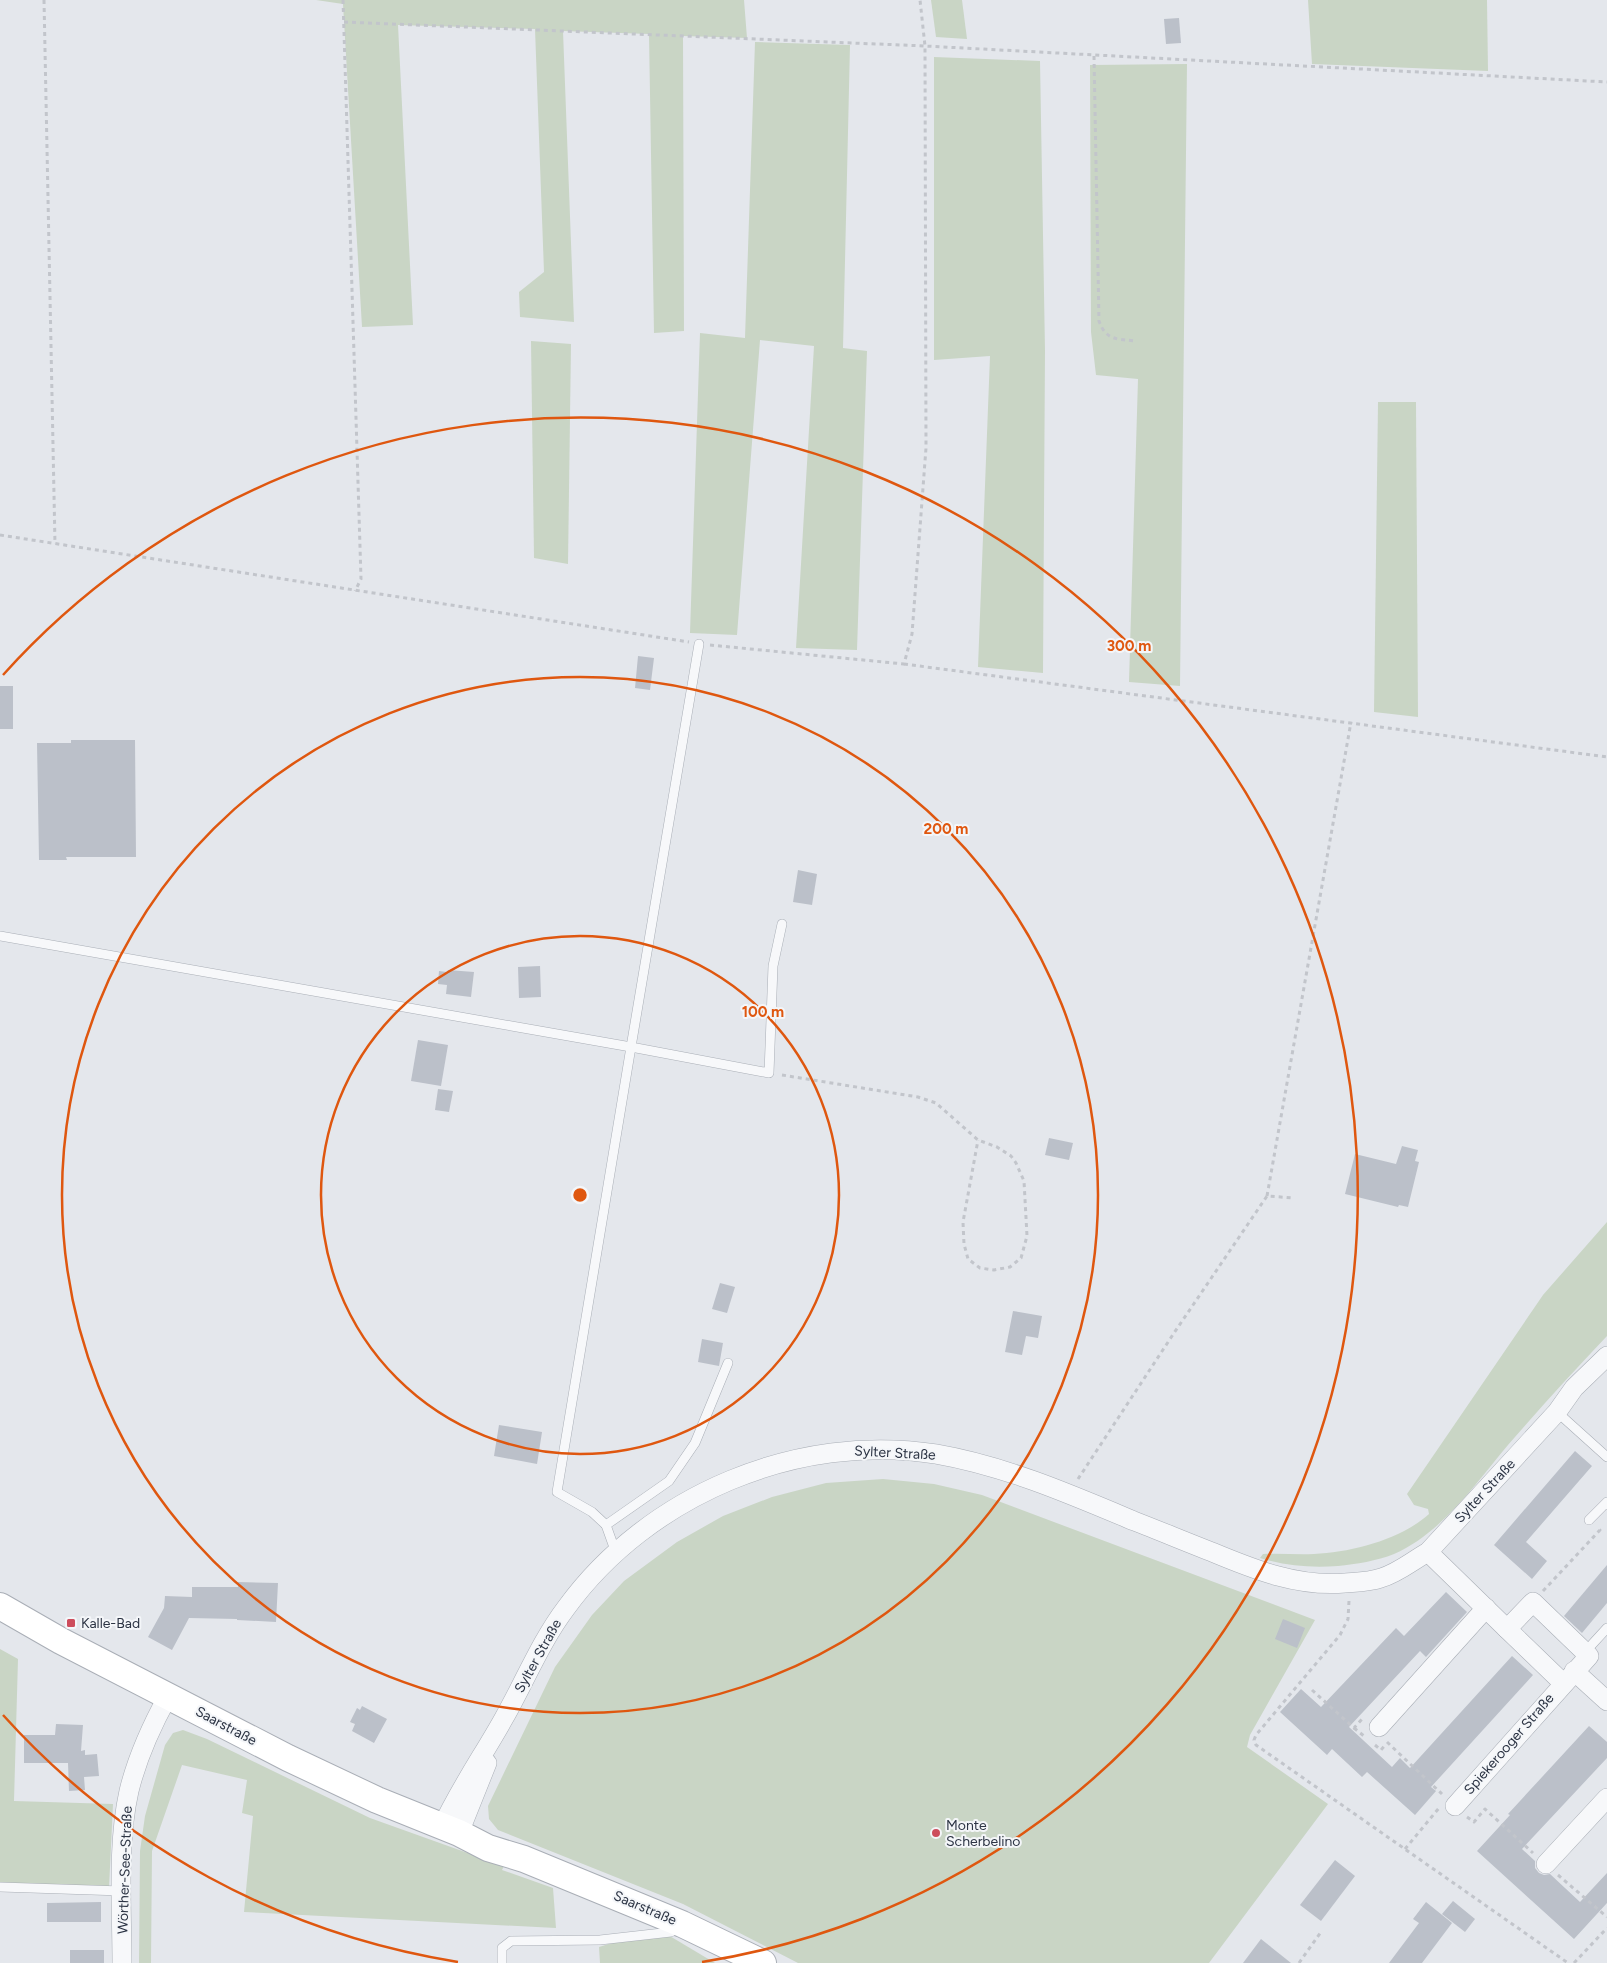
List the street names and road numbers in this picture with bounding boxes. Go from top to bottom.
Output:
street label: Sylter Straße [854,1442,936,1464]
street label: Sylter Straße [1451,1455,1519,1527]
street label: Sylter Straße [511,1616,565,1696]
street label: Spiekerooger Straße [1460,1690,1558,1798]
street label: Saarstraße [192,1703,260,1749]
street label: Wörther-See-Straße [114,1805,136,1934]
street label: Saarstraße [611,1887,679,1929]

